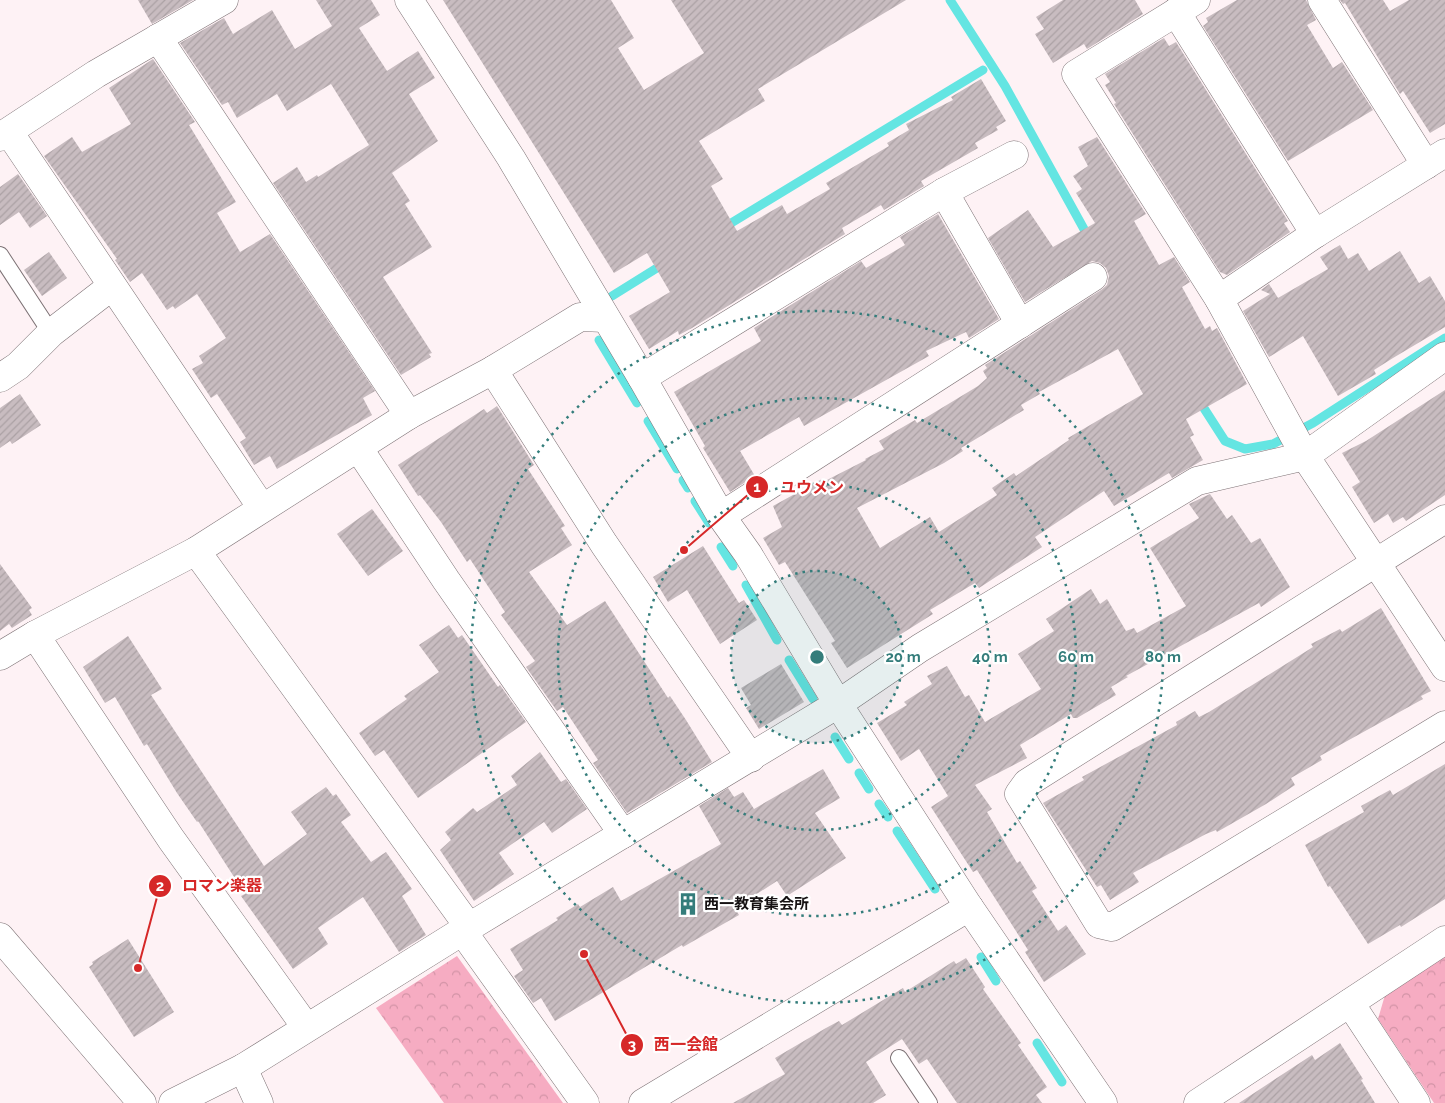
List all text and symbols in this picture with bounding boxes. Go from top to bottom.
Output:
callout: ユウメン [745,472,854,503]
text: 1 [753,478,761,496]
text: ユウメン [780,478,844,497]
centre of rings [808,648,826,666]
text: 20 m [885,648,921,666]
text: 40 m [972,648,1008,666]
text: 60 m [1058,648,1094,666]
text: 80 m [1145,648,1181,666]
callout: ロマン楽器 [147,870,272,901]
text: ロマン楽器 [182,876,263,895]
text: 2 [156,877,164,895]
building icon: 西一教育集会所 [675,891,701,917]
place label: 西一教育集会所 [704,895,809,913]
callout: 西一会館 [619,1029,728,1060]
text: 西一会館 [654,1035,718,1054]
text: 3 [628,1036,636,1054]

